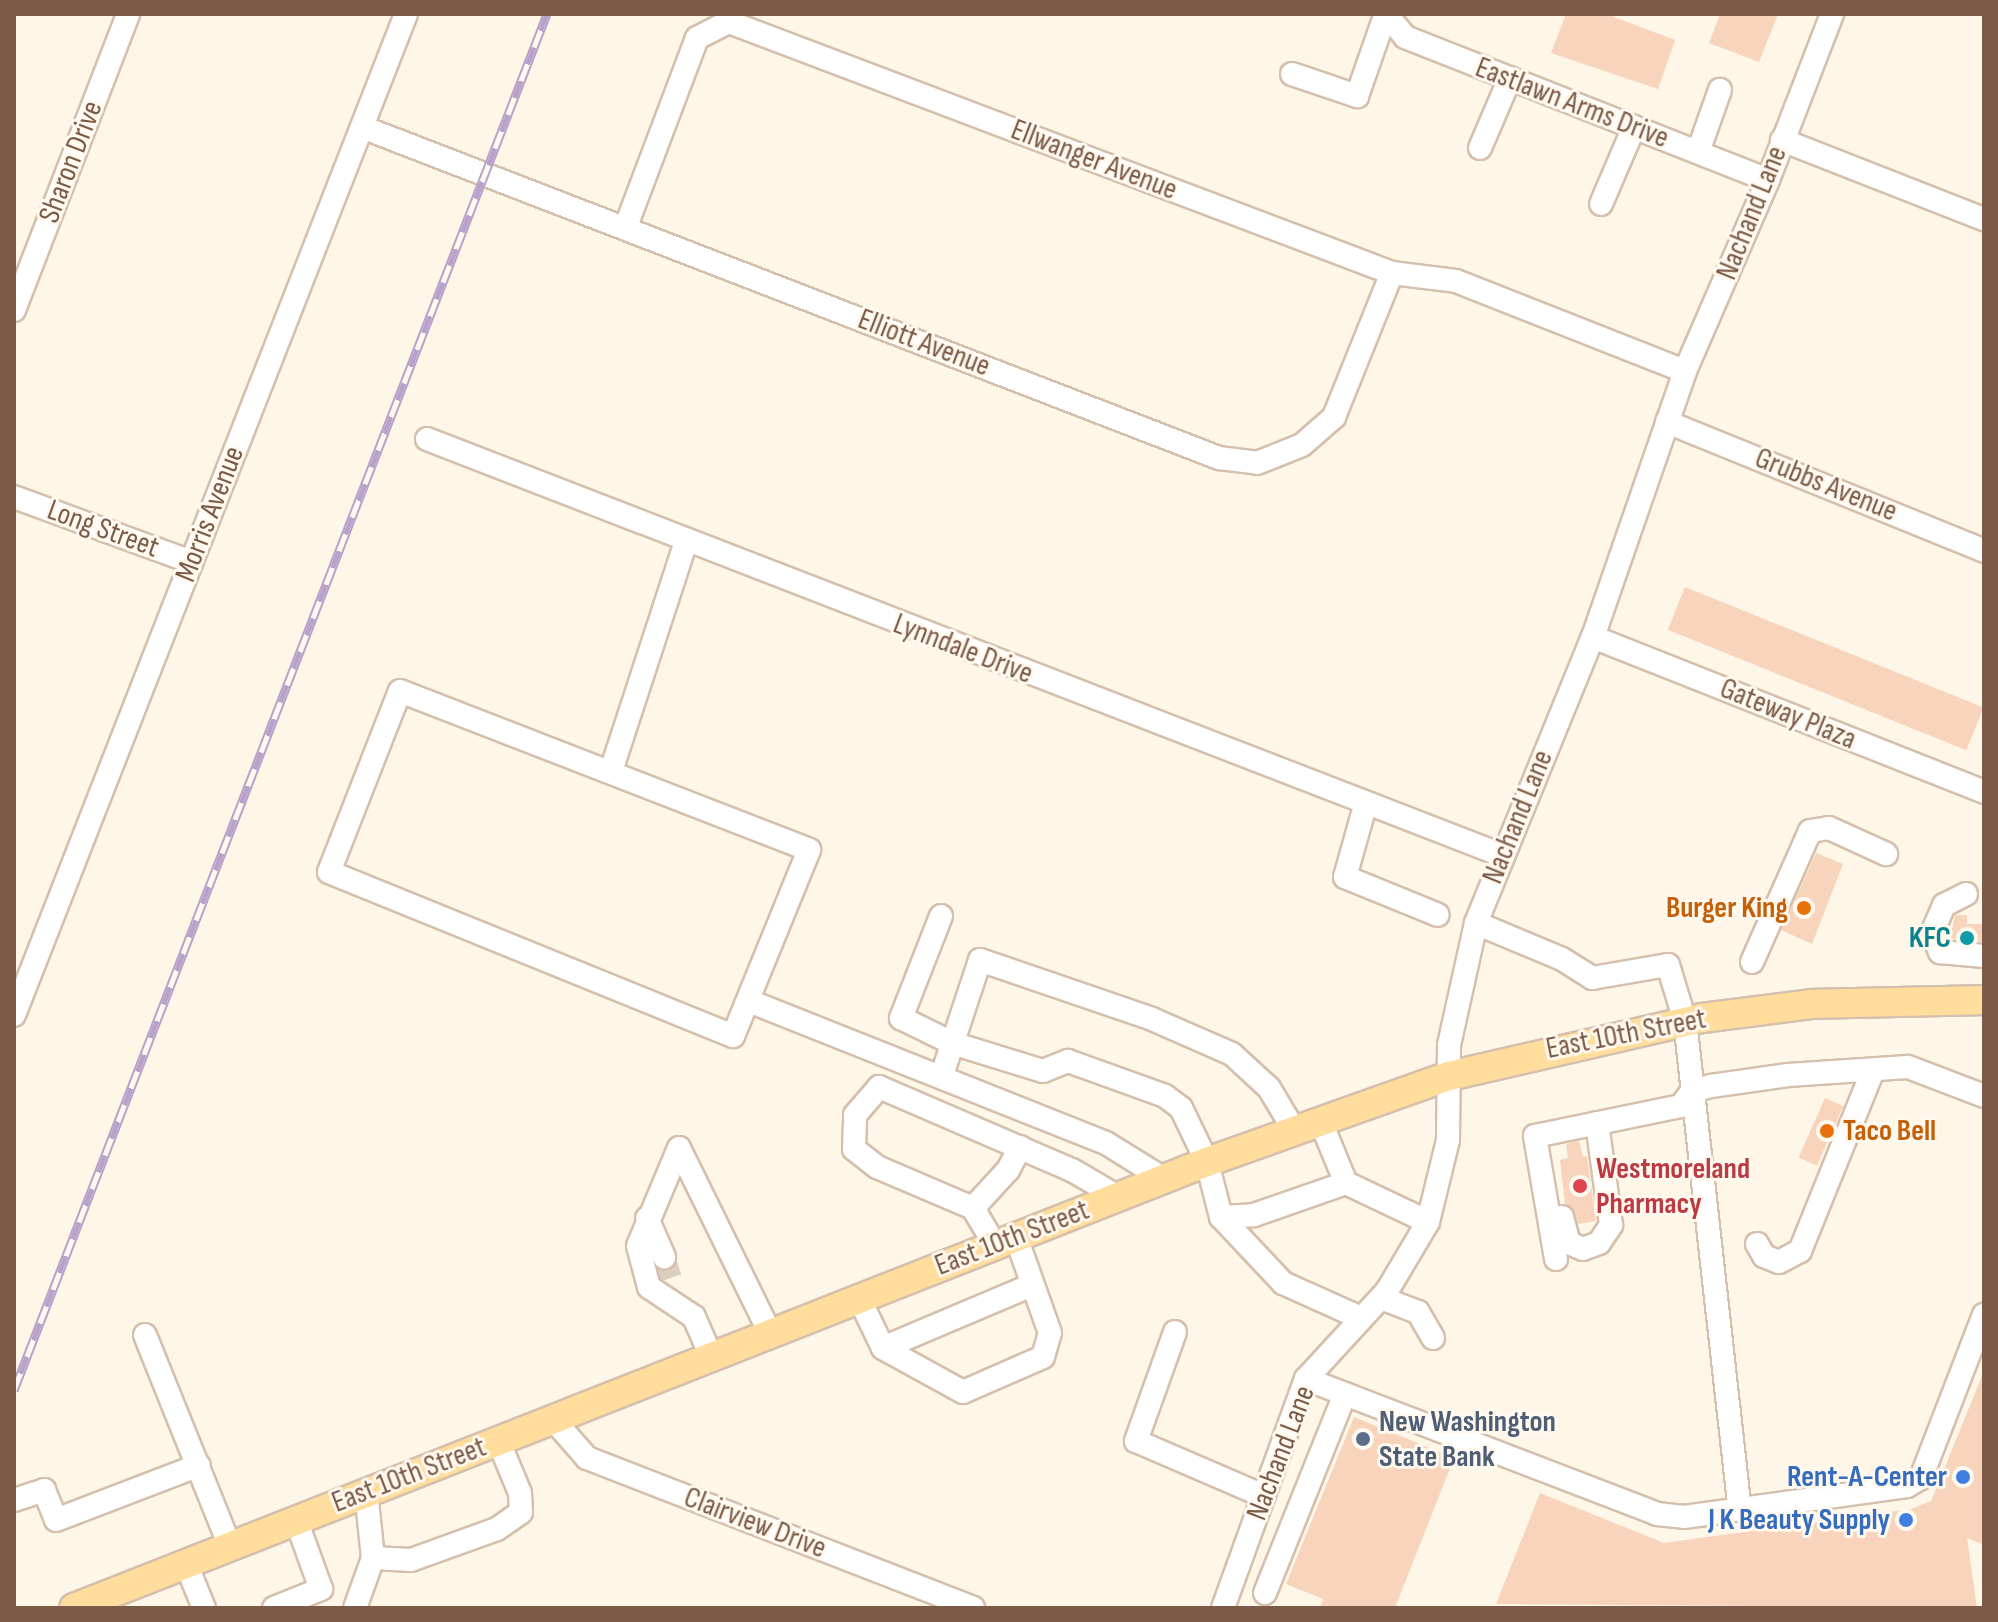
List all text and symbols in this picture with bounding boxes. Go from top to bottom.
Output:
street label: Eastlawn Arms Drive [1470,50,1674,156]
street label: Sharon Drive [31,96,111,228]
street label: Ellwanger Avenue [1006,112,1182,208]
street label: Nachand Lane [1709,141,1795,285]
street label: Elliott Avenue [853,301,995,385]
street label: Grubbs Avenue [1750,440,1902,530]
street label: Morris Avenue [168,441,252,587]
street label: Long Street [42,492,164,566]
street label: Lynndale Drive [888,606,1038,692]
street label: Gateway Plaza [1715,670,1861,758]
street label: Nachand Lane [1475,745,1561,889]
place label: Burger King [1666,890,1788,926]
marker: Burger King [1795,899,1813,917]
place label: KFC [1909,920,1951,956]
marker: KFC [1958,929,1976,947]
street label: East 10th Street [1543,1001,1709,1067]
place label: Taco Bell [1843,1113,1936,1149]
marker: Taco Bell [1818,1122,1836,1140]
place label: Westmoreland Pharmacy [1596,1151,1750,1222]
marker: Westmoreland Pharmacy [1571,1177,1589,1195]
street label: East 10th Street [930,1192,1094,1284]
street label: Nachand Lane [1239,1381,1323,1525]
place label: New Washington State Bank [1379,1404,1556,1474]
street label: East 10th Street [327,1429,491,1521]
marker: New Washington State Bank [1354,1430,1372,1448]
place label: Rent-A-Center [1787,1459,1947,1495]
marker: Rent-A-Center [1954,1468,1972,1486]
street label: Clairview Drive [679,1479,831,1567]
place label: J K Beauty Supply [1708,1502,1890,1538]
marker: J K Beauty Supply [1897,1511,1915,1529]

